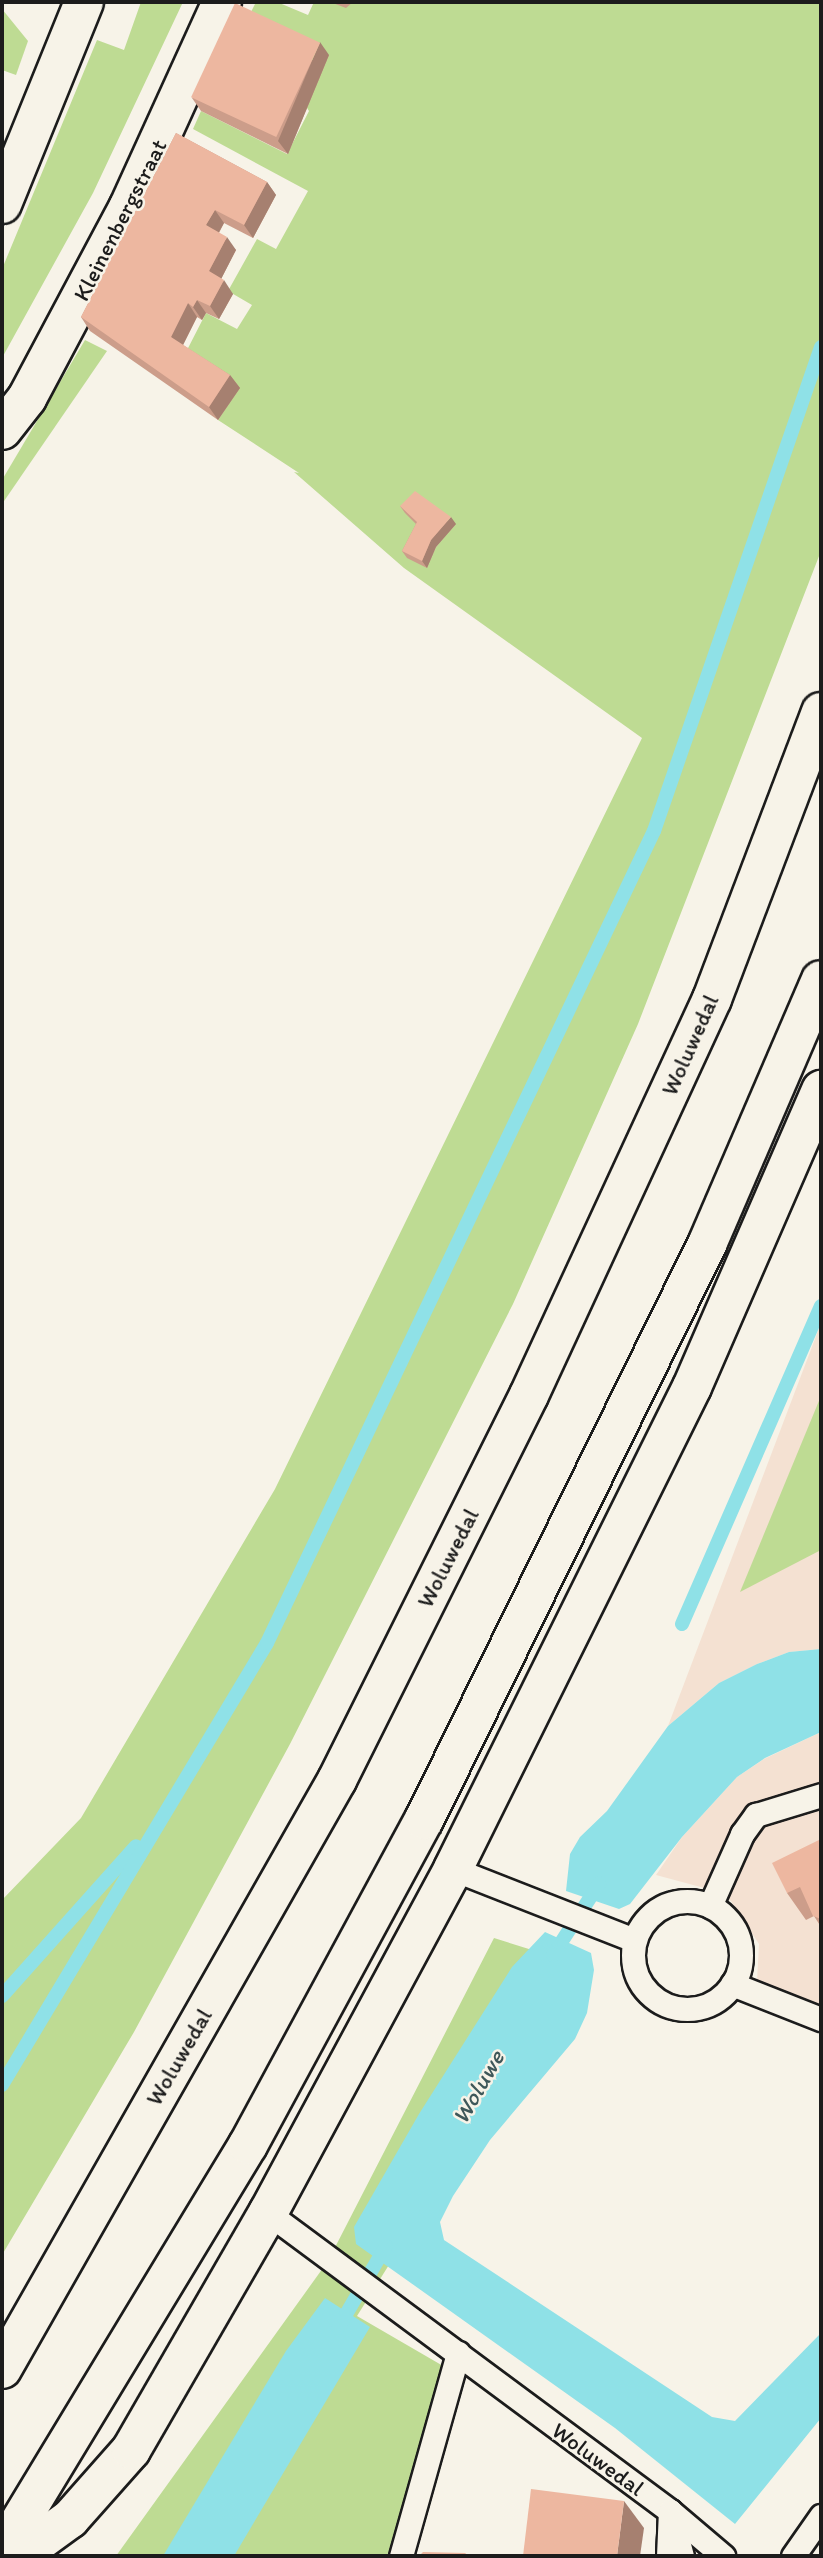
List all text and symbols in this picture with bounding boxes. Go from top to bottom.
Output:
street label: Kleinenbergstraat [67,135,173,305]
street label: Woluwedal [656,990,724,1100]
street label: Woluwedal [411,1504,485,1612]
street label: Woluwedal [140,2004,218,2110]
water label: Woluwe [446,2045,510,2129]
street label: Woluwedal [546,2416,650,2502]

